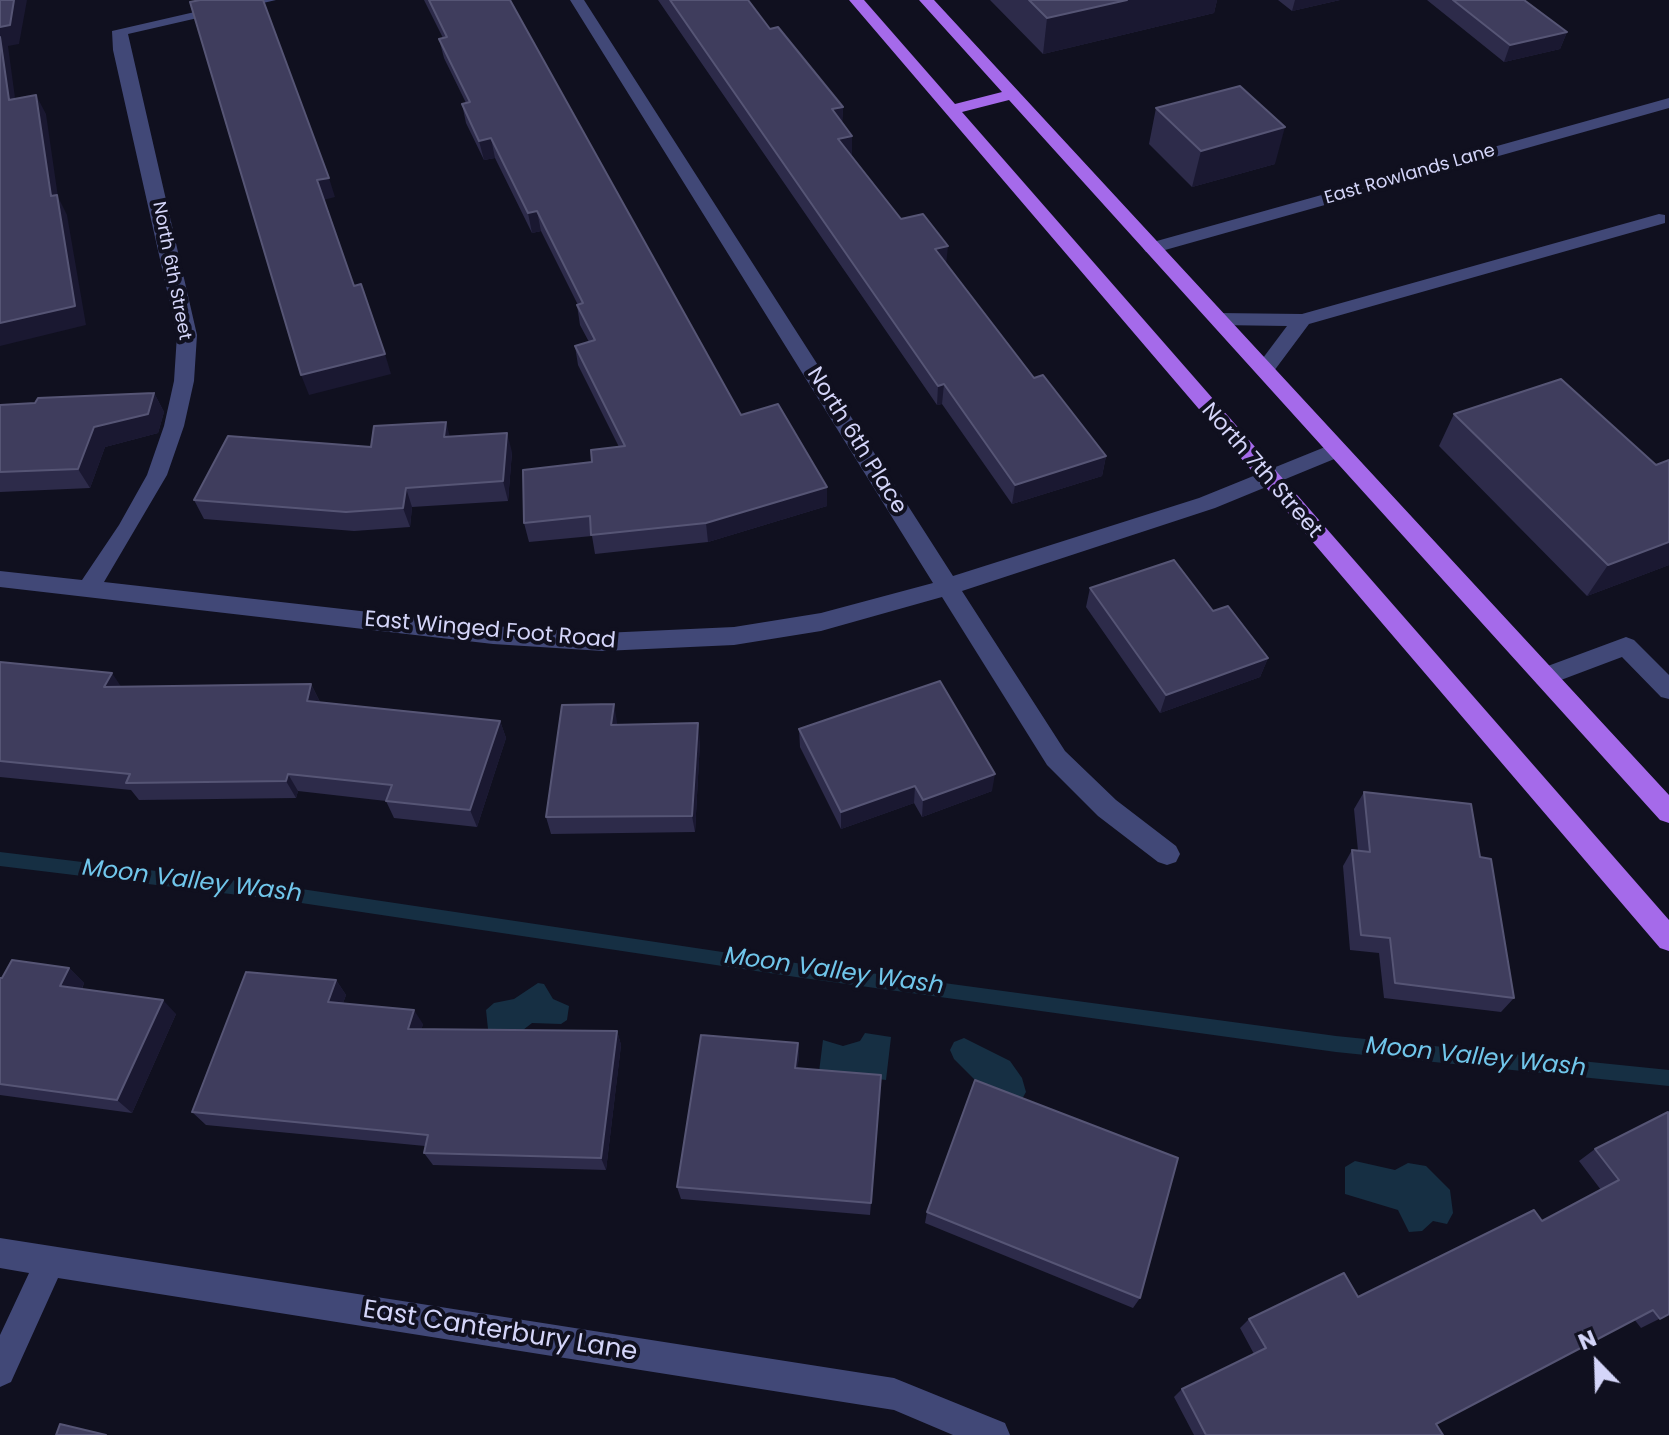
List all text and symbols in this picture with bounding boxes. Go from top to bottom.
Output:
street label: East Rowlands Lane [1322,140,1498,210]
street label: North 6th Street [147,200,195,342]
street label: North 6th Place [800,363,912,519]
street label: North 7th Street [1195,398,1327,544]
street label: East Winged Foot Road [363,607,617,655]
water label: Moon Valley Wash [80,854,304,910]
water label: Moon Valley Wash [722,942,946,1002]
water label: Moon Valley Wash [1364,1032,1588,1084]
street label: East Canterbury Lane [361,1295,639,1369]
north arrow [1557,1323,1637,1403]
text: N [1574,1323,1601,1358]

